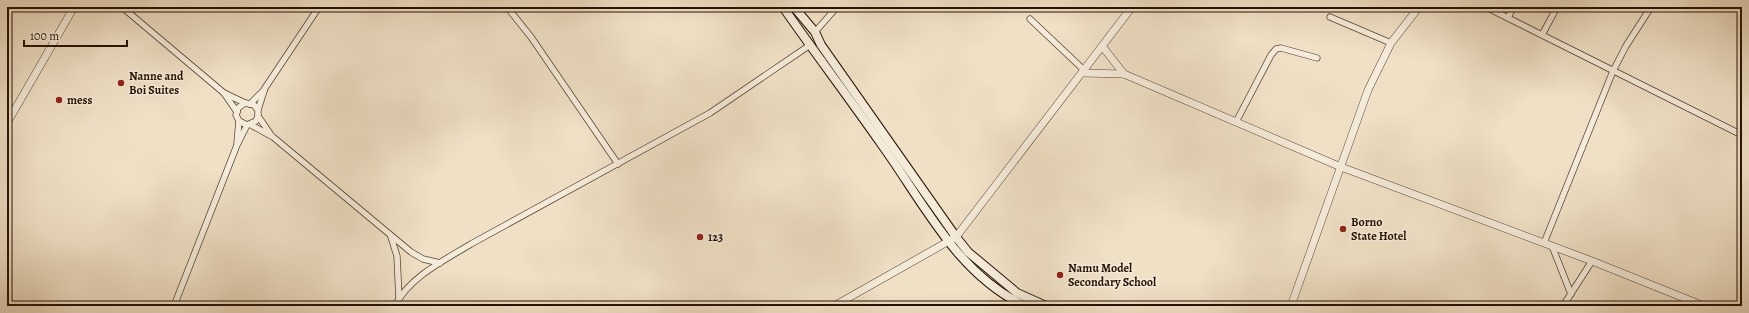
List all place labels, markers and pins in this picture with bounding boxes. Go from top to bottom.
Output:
place label: Nanne and Boi Suites [129,68,184,98]
marker: Nanne and Boi Suites [116,78,126,88]
place label: mess [67,92,92,108]
marker: mess [54,95,64,105]
place label: Borno State Hotel [1351,214,1407,244]
marker: Borno State Hotel [1338,224,1348,234]
place label: 123 [708,229,723,245]
marker: 123 [695,232,705,242]
place label: Namu Model Secondary School [1068,260,1157,290]
marker: Namu Model Secondary School [1055,270,1065,280]

